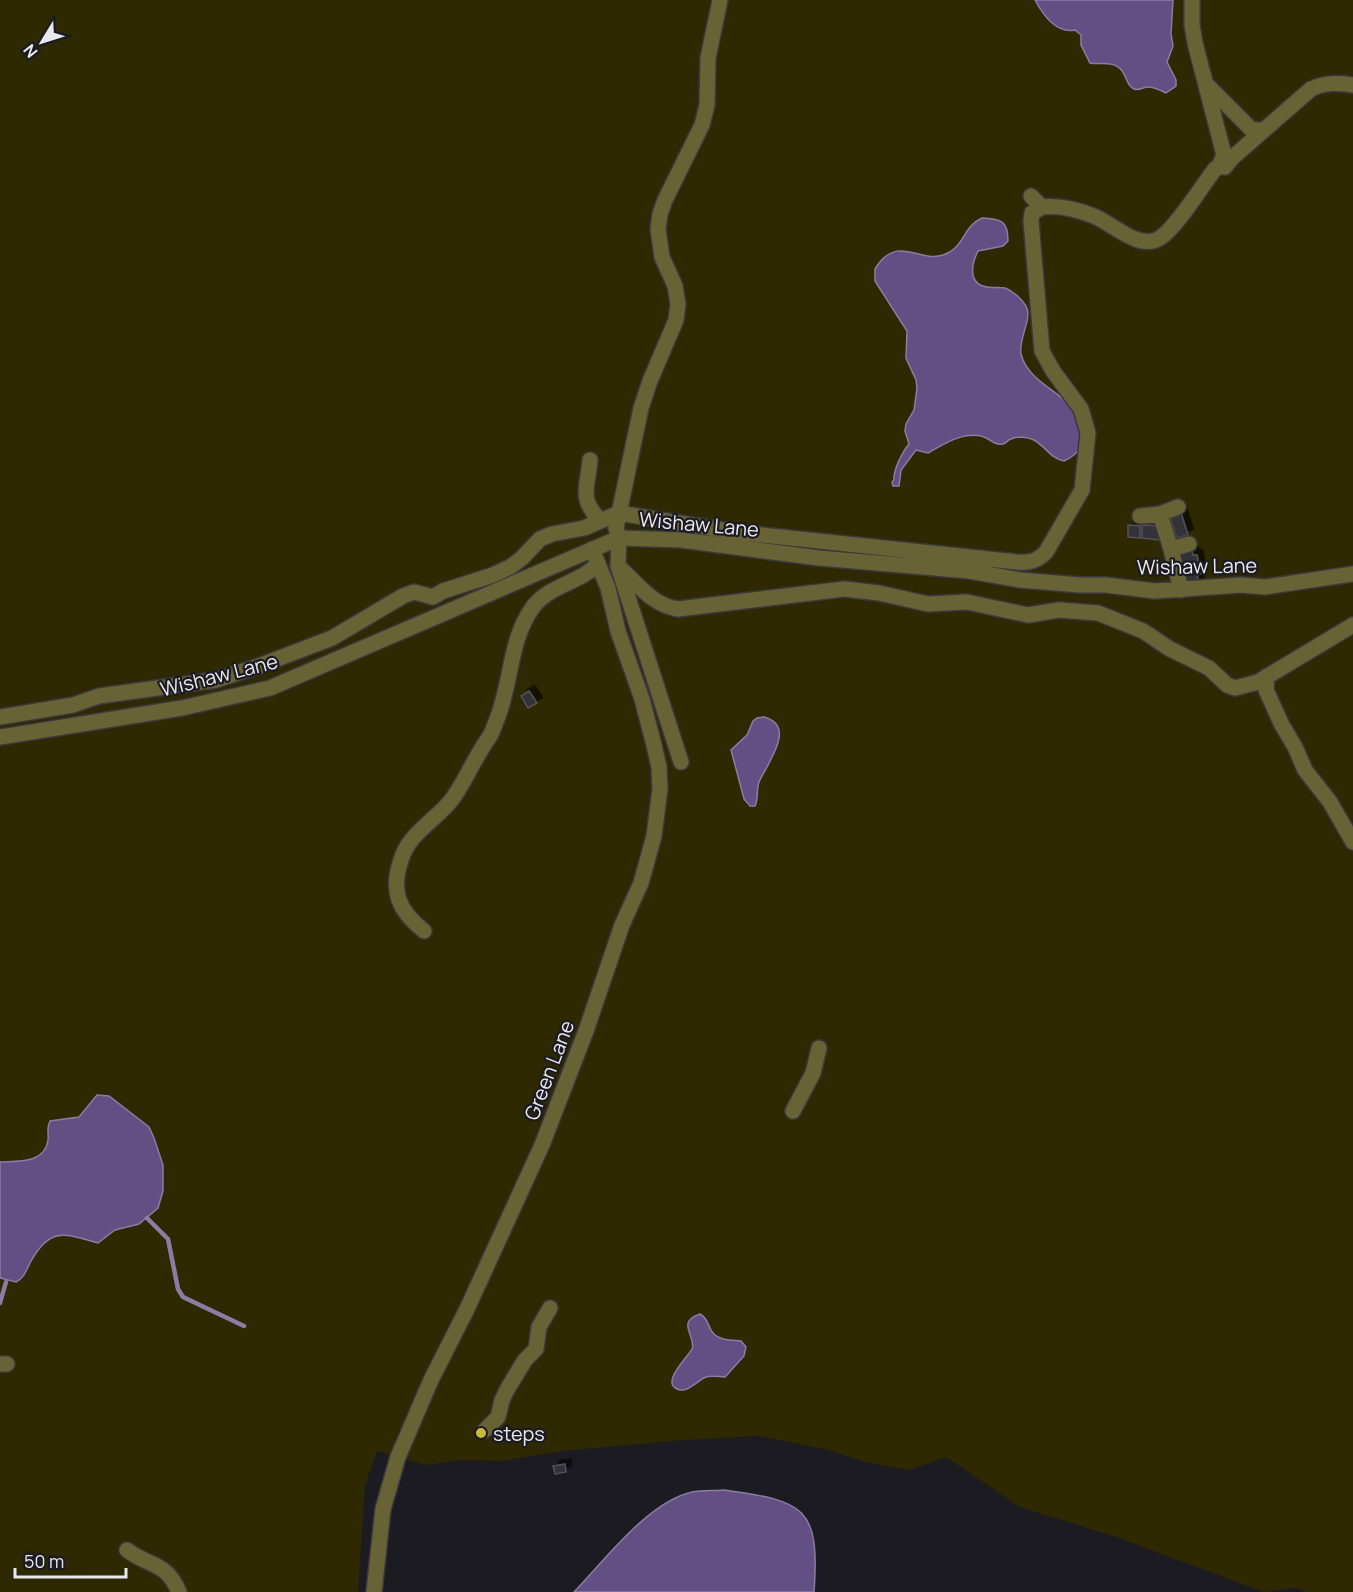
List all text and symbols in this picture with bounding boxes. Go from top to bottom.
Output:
north arrow [12,12,72,72]
text: N [18,40,42,63]
street label: Wishaw Lane [638,505,760,543]
street label: Wishaw Lane [1137,551,1257,581]
street label: Wishaw Lane [157,647,281,703]
street label: Green Lane [518,1016,580,1124]
place label: steps [493,1420,545,1447]
marker: steps [474,1426,488,1440]
scale bar [15,1541,126,1579]
text: 50 m [24,1549,64,1573]

